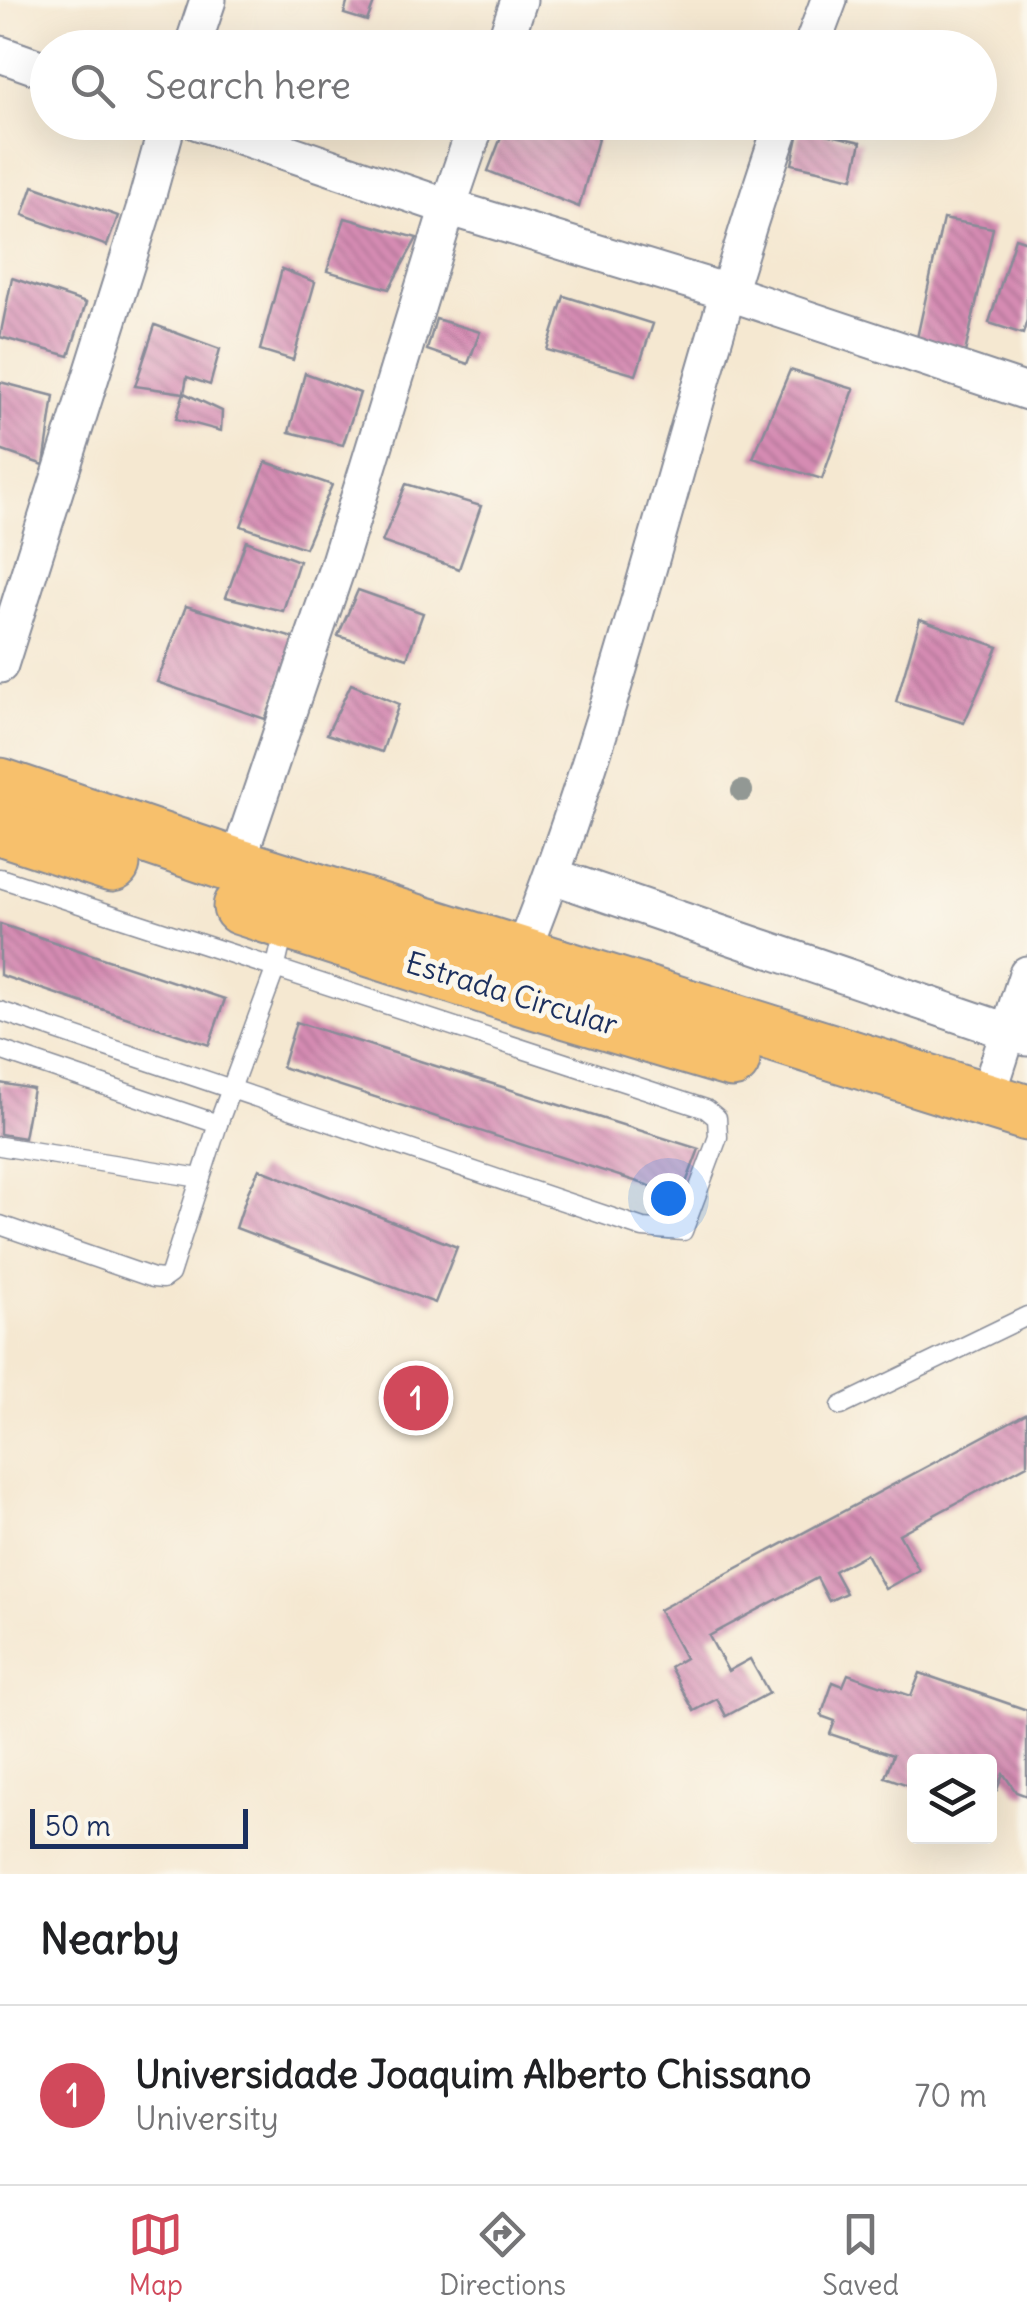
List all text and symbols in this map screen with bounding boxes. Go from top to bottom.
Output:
search box [30,30,997,140]
icon: search [65,58,120,113]
text: Search here [145,62,351,109]
street label: Estrada Circular [401,943,623,1043]
your location [643,1173,694,1224]
pin: 1 [384,1360,448,1436]
map controls [907,1754,997,1844]
button: layers [907,1754,997,1844]
scale bar [30,1804,248,1848]
text: 50 m [45,1808,111,1844]
text: Nearby [40,1913,179,1965]
text: Universidade Joaquim Alberto Chissano [135,2051,811,2098]
text: 1 [66,2075,79,2116]
text: 70 m [915,2075,987,2116]
text: University [135,2098,279,2139]
tab: Map [128,2207,183,2303]
tab: Directions [439,2207,566,2303]
tab: Saved [822,2207,899,2303]

